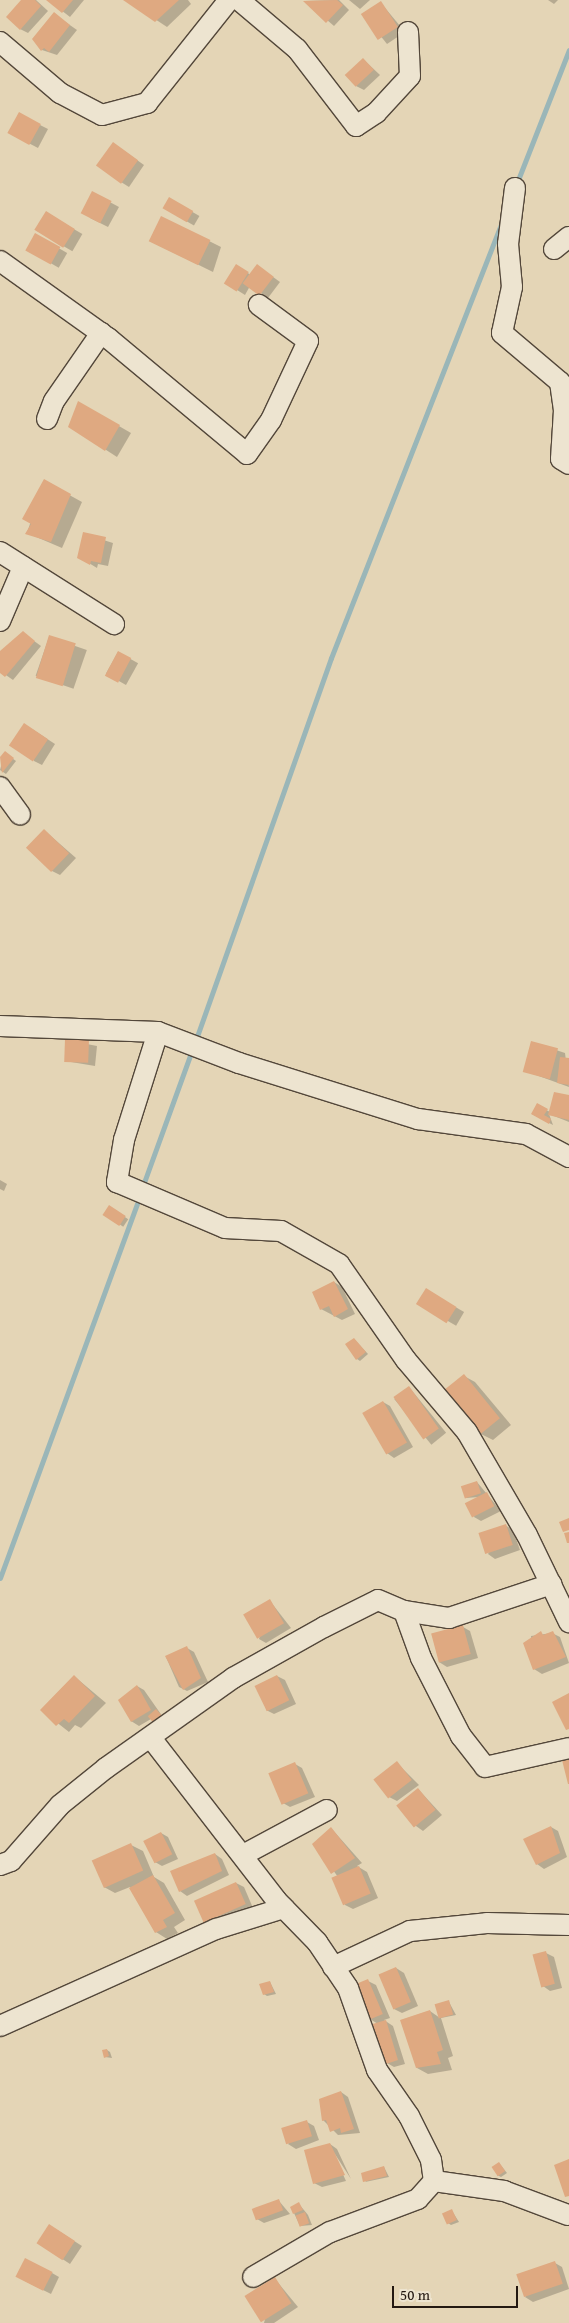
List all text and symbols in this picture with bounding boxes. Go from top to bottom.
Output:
scale bar [394,2276,520,2308]
text: 50 m [400,2284,430,2305]

